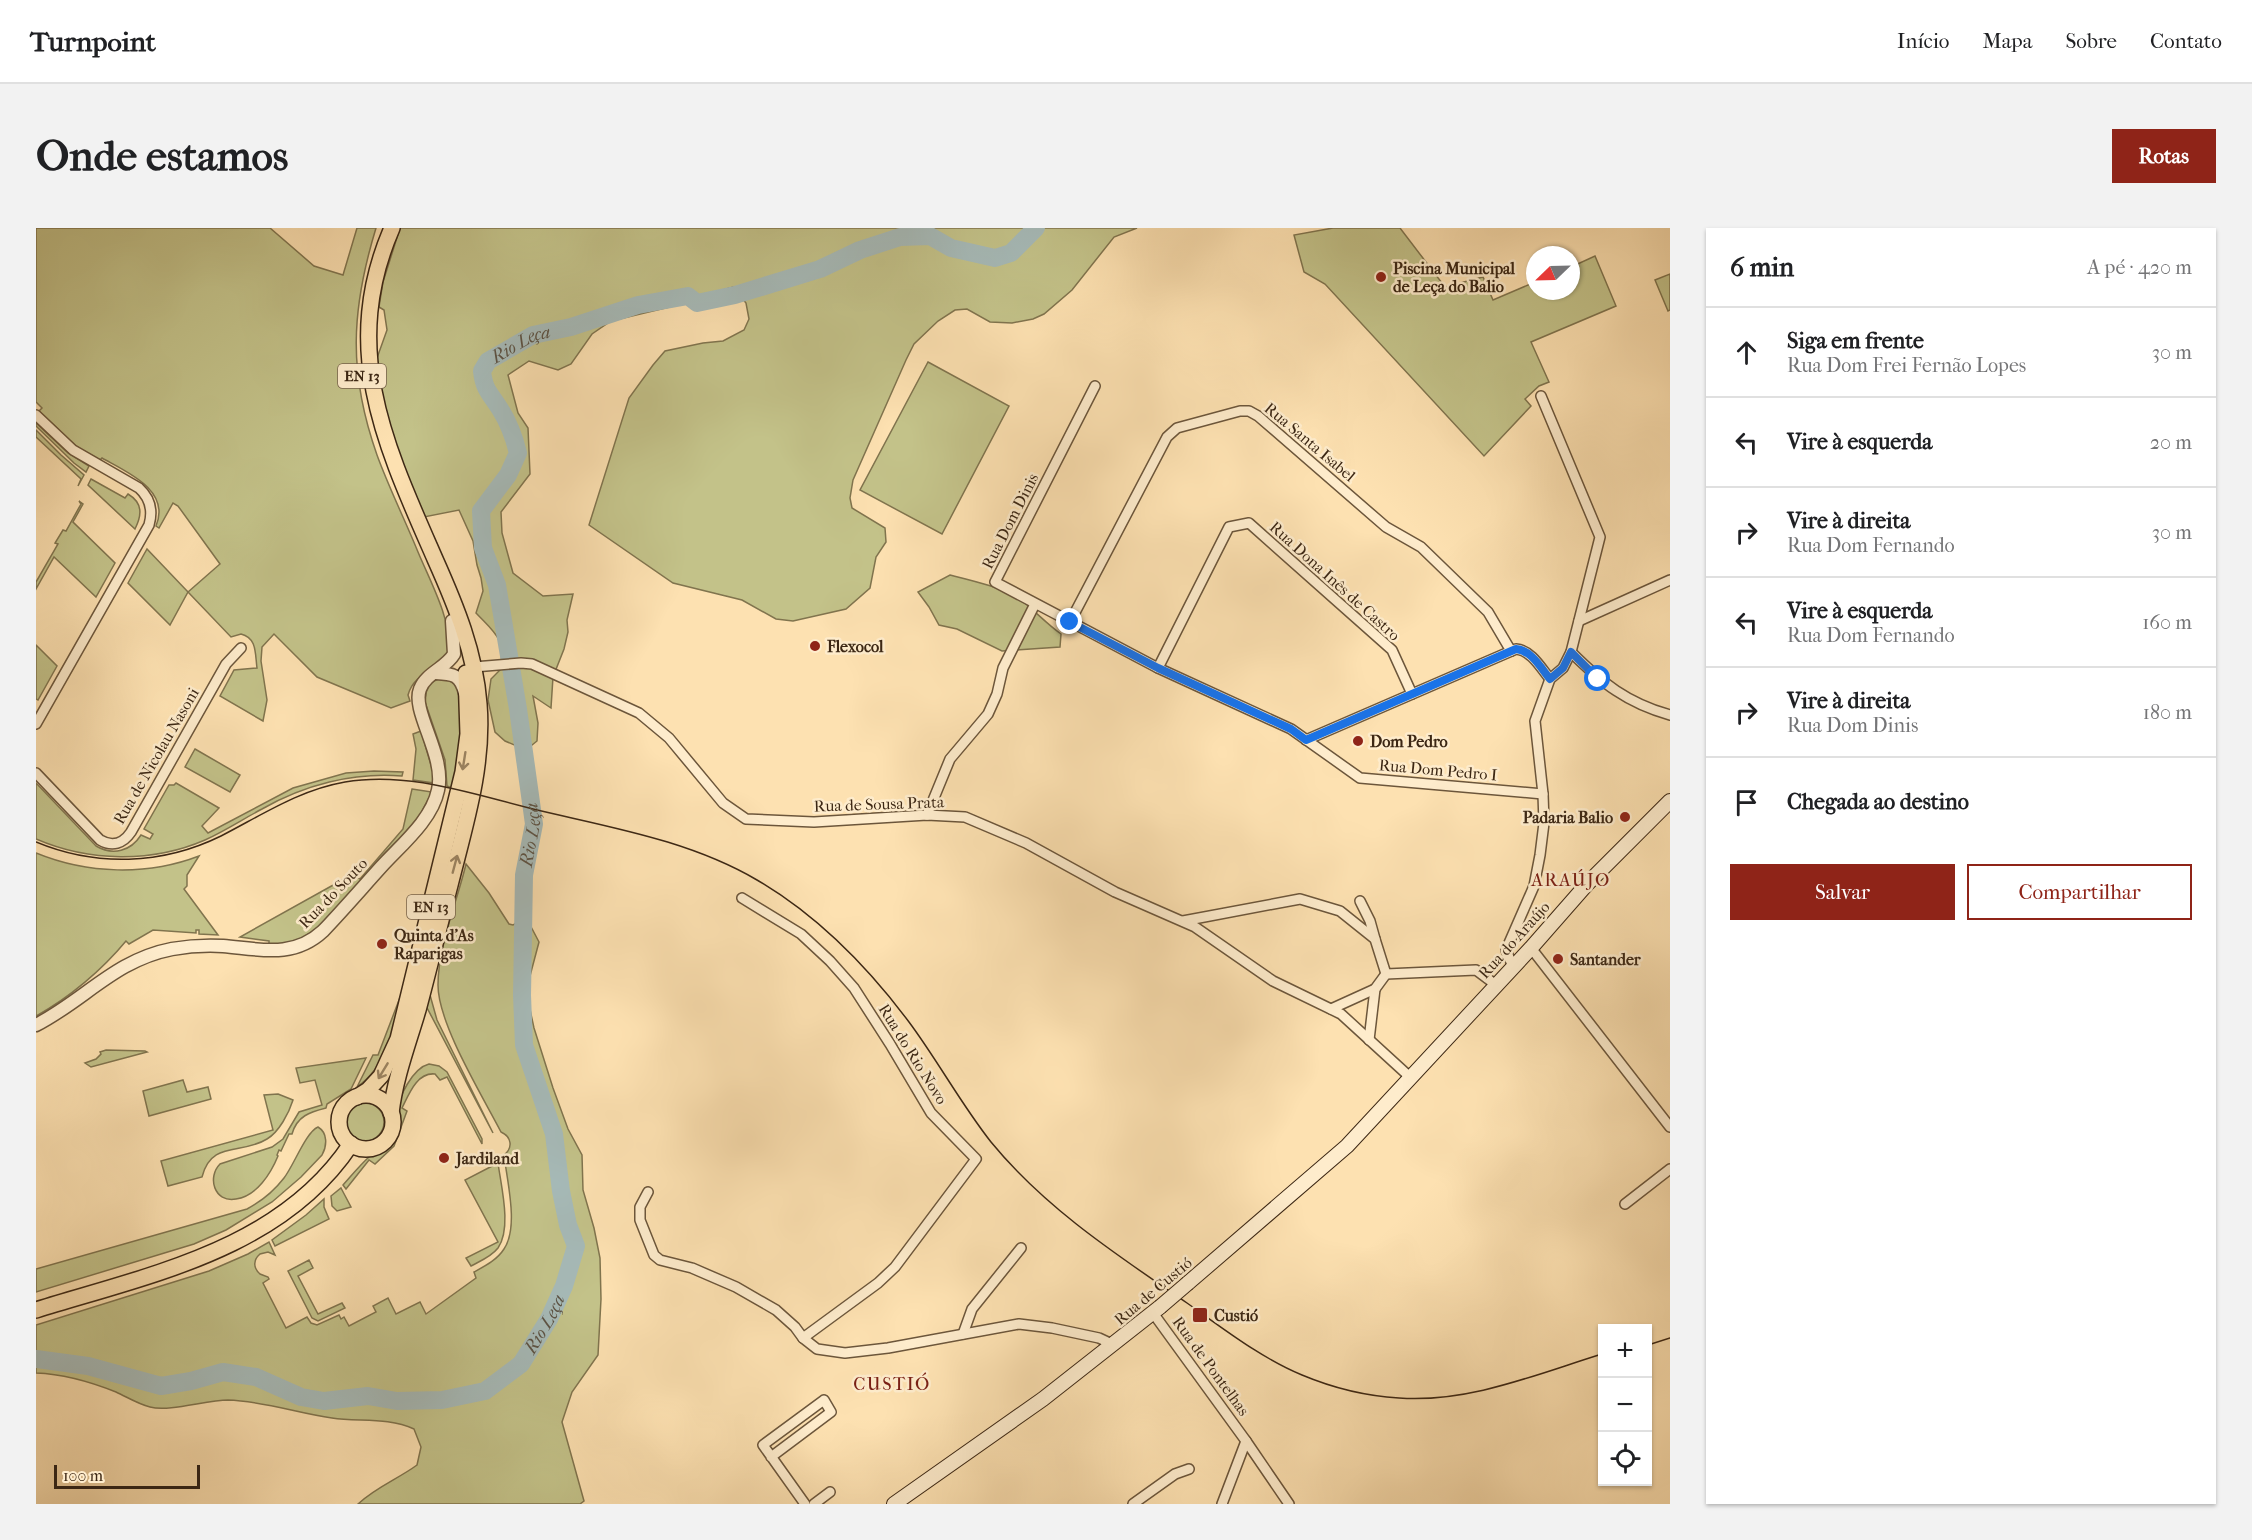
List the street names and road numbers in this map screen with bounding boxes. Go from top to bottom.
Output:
road number: EN 13 [338,364,386,388]
street label: Rua Santa Isabel [1261,398,1360,486]
street label: Rua Dom Dinis [978,470,1042,572]
street label: Rua Dona Inês de Castro [1266,517,1404,645]
street label: Rua de Nicolau Nasoni [109,684,203,828]
street label: Rua Dom Pedro I [1378,755,1498,785]
street label: Rua de Sousa Prata [814,792,945,816]
street label: Rua do Souto [295,854,371,932]
road number: EN 13 [407,895,455,919]
street label: Rua do Araújo [1474,898,1554,982]
street label: Rua do Rio Novo [875,1000,951,1108]
street label: Rua de Custió [1110,1253,1196,1329]
street label: Rua de Pontelhas [1169,1313,1253,1419]

